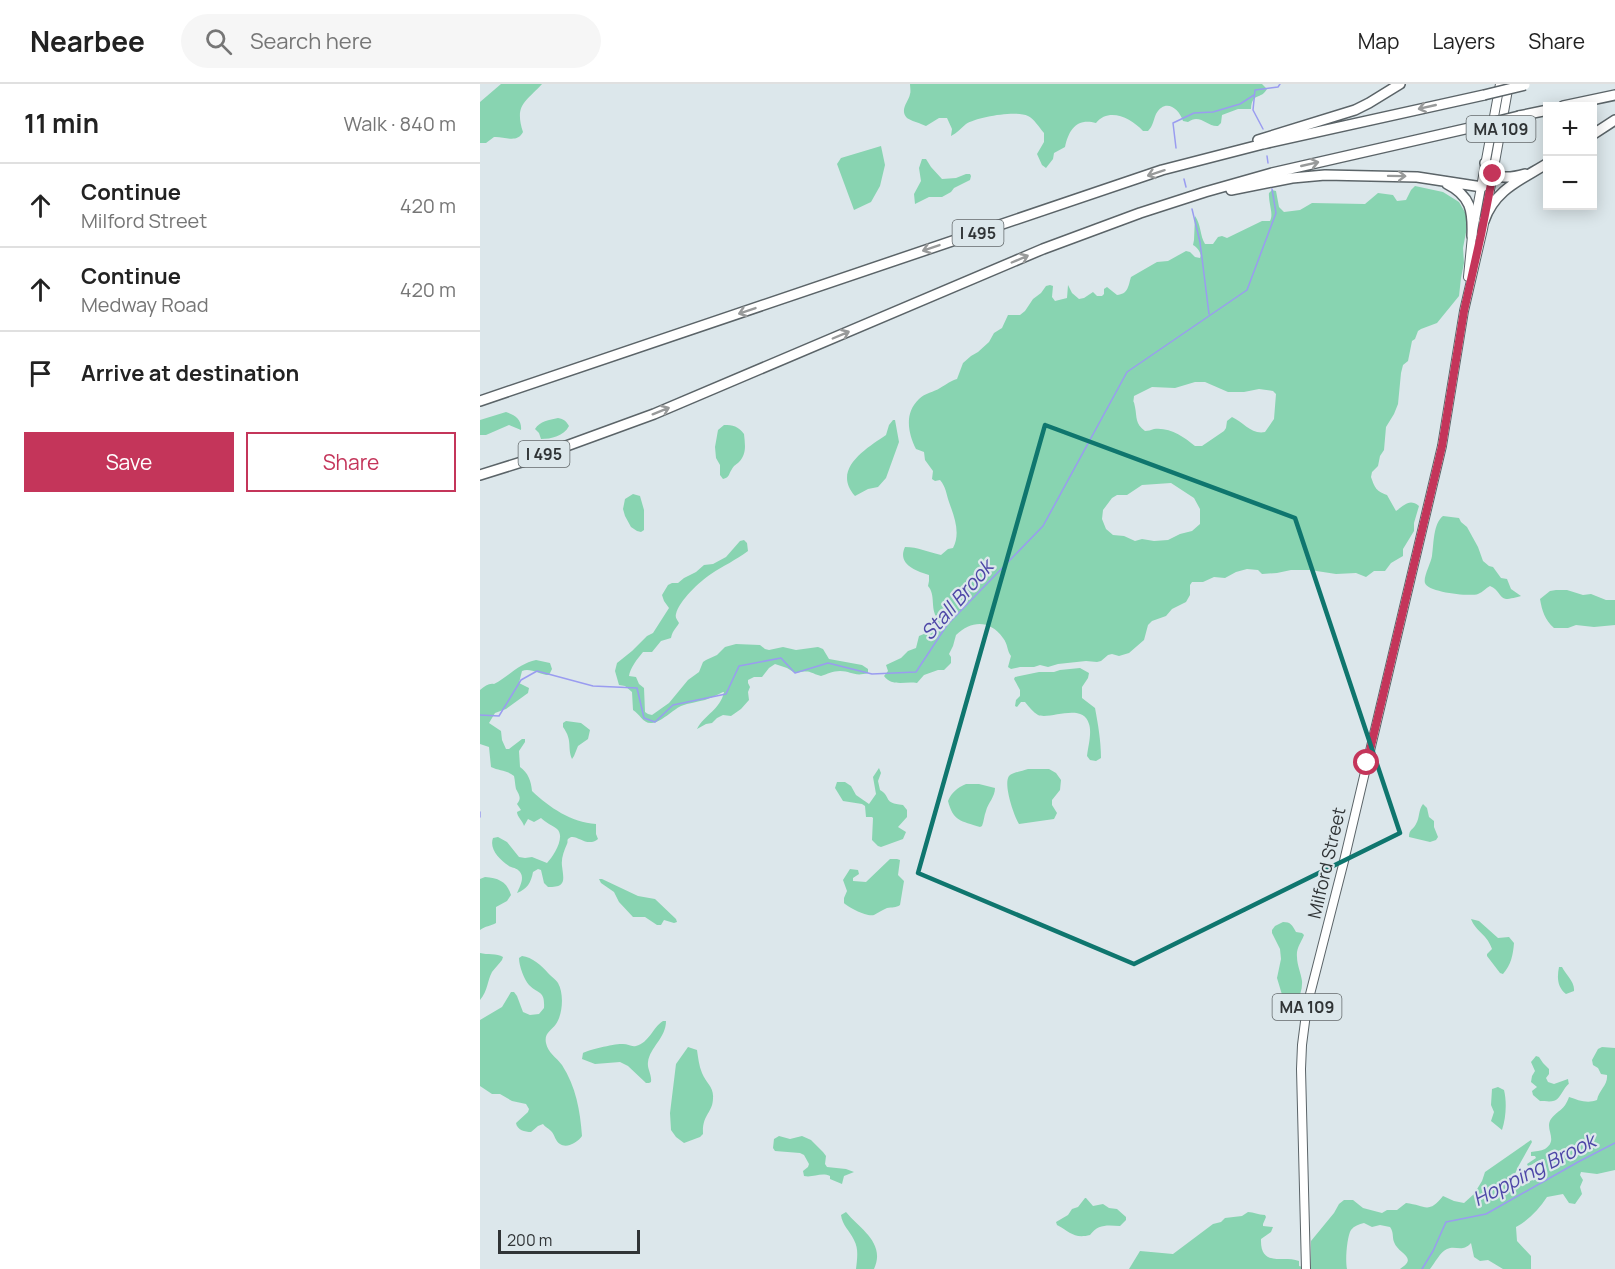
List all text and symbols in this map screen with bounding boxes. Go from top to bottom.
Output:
search box [181,14,601,68]
text: Nearbee [30,22,145,60]
icon: search [202,25,235,58]
text: Search here [250,26,372,56]
text: Map [1358,27,1399,55]
text: Layers [1432,27,1495,55]
text: Share [1528,27,1585,55]
one-way arrow [1418,102,1437,114]
map controls [1543,102,1597,210]
button: + [1543,102,1597,156]
text: 11 min [24,105,99,141]
text: Walk · 840 m [343,110,456,137]
road number: MA 109 [1466,116,1536,142]
button: − [1543,156,1597,210]
one-way arrow [1300,157,1319,169]
route end [1479,160,1505,186]
one-way arrow [1147,168,1166,179]
one-way arrow [1386,170,1406,182]
text: Continue [81,177,181,207]
icon: ahead [24,189,57,222]
text: 420 m [400,192,456,219]
text: Milford Street [81,207,207,234]
road number: I 495 [952,220,1004,246]
one-way arrow [922,244,941,255]
one-way arrow [1011,252,1029,263]
text: Continue [81,261,181,291]
icon: ahead [24,273,57,306]
text: 420 m [400,276,456,303]
text: Medway Road [81,291,209,318]
one-way arrow [738,306,757,317]
one-way arrow [831,329,849,340]
icon: arrive [24,357,57,390]
text: Arrive at destination [81,358,299,388]
one-way arrow [651,405,670,416]
button: Save [24,432,234,492]
button: Share [246,432,456,492]
road number: I 495 [518,441,570,467]
water label: Stall Brook [914,552,1001,645]
route start [1353,749,1379,775]
street label: Milford Street [1302,805,1351,921]
road number: MA 109 [1272,994,1342,1020]
water label: Hopping Brook [1468,1126,1603,1212]
scale bar [498,1227,640,1254]
text: 200 m [507,1229,552,1251]

